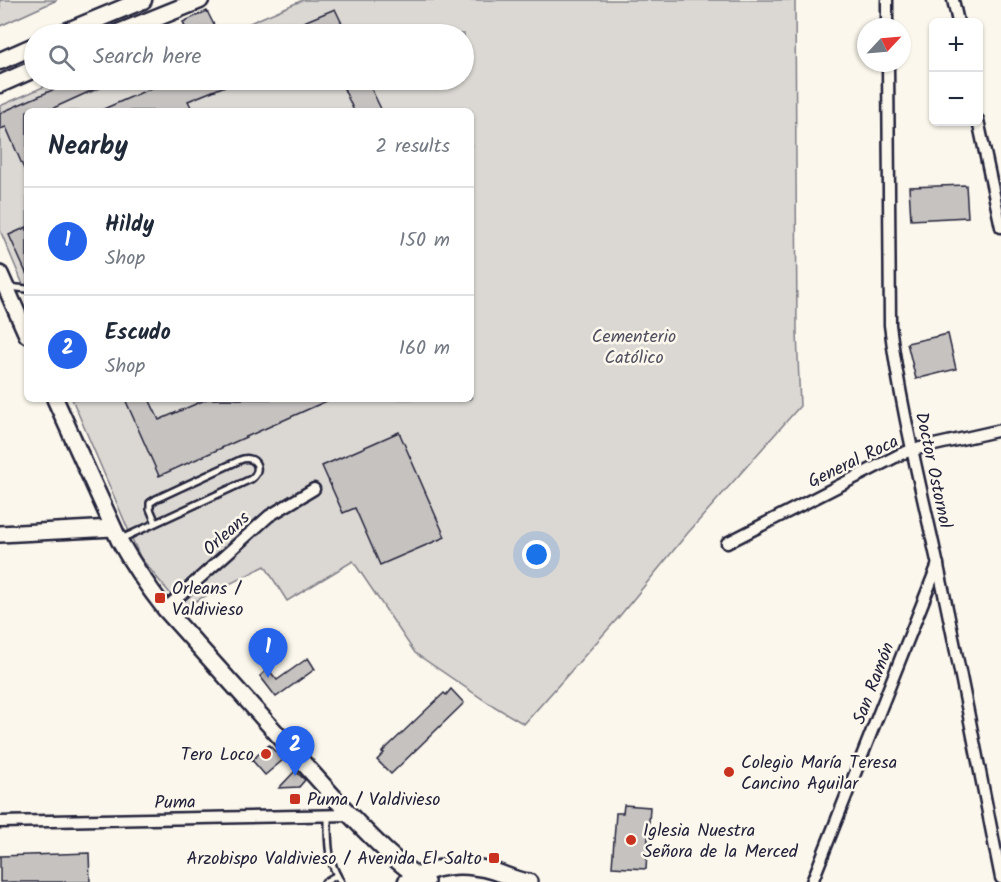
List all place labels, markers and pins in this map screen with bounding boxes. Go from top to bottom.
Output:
place label: Orleans / Valdivieso [172,575,244,625]
marker: Orleans / Valdivieso [153,591,167,605]
pin: 1 [248,628,288,678]
pin: 2 [276,726,314,776]
place label: Tero Loco [181,741,254,770]
marker: Tero Loco [259,747,273,761]
place label: Colegio María Teresa Cancino Aguilar [741,749,897,799]
marker: Colegio María Teresa Cancino Aguilar [722,765,736,779]
place label: Puma / Valdivieso [307,786,441,815]
marker: Puma / Valdivieso [288,792,302,806]
place label: Iglesia Nuestra Señora de la Merced [643,817,799,867]
marker: Iglesia Nuestra Señora de la Merced [624,833,638,847]
place label: Arzobispo Valdivieso / Avenida El Salto [186,845,482,874]
marker: Arzobispo Valdivieso / Avenida El Salto [487,851,501,865]

